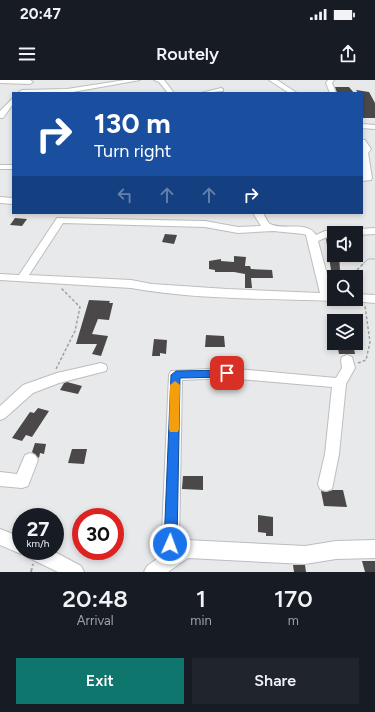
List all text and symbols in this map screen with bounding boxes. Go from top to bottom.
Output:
text: 20:47 [20,5,61,23]
icon: menu [16,43,38,65]
text: Routely [156,43,219,65]
icon: share [337,43,359,65]
text: 130 m [94,106,171,140]
icon: right [28,108,80,160]
text: Turn right [94,140,171,162]
icon: left [114,184,136,206]
icon: ahead [156,184,178,206]
icon: ahead [198,184,220,206]
icon: right [240,184,262,206]
map controls [327,226,363,350]
button: sound [327,226,363,262]
button: search [327,270,363,306]
button: layers [327,314,363,350]
pin [210,356,244,390]
icon: arrive [216,362,238,384]
speed limit sign: 30 [72,508,124,560]
text: 27 [27,517,49,541]
position arrow [149,523,191,565]
text: km/h [27,537,49,550]
text: 20:48 [62,584,128,613]
text: 1 [196,584,206,613]
text: 170 [274,584,313,613]
text: Arrival [77,613,114,628]
text: min [190,613,212,628]
text: m [288,613,299,628]
button: Exit [16,658,184,704]
button: Share [192,658,359,704]

